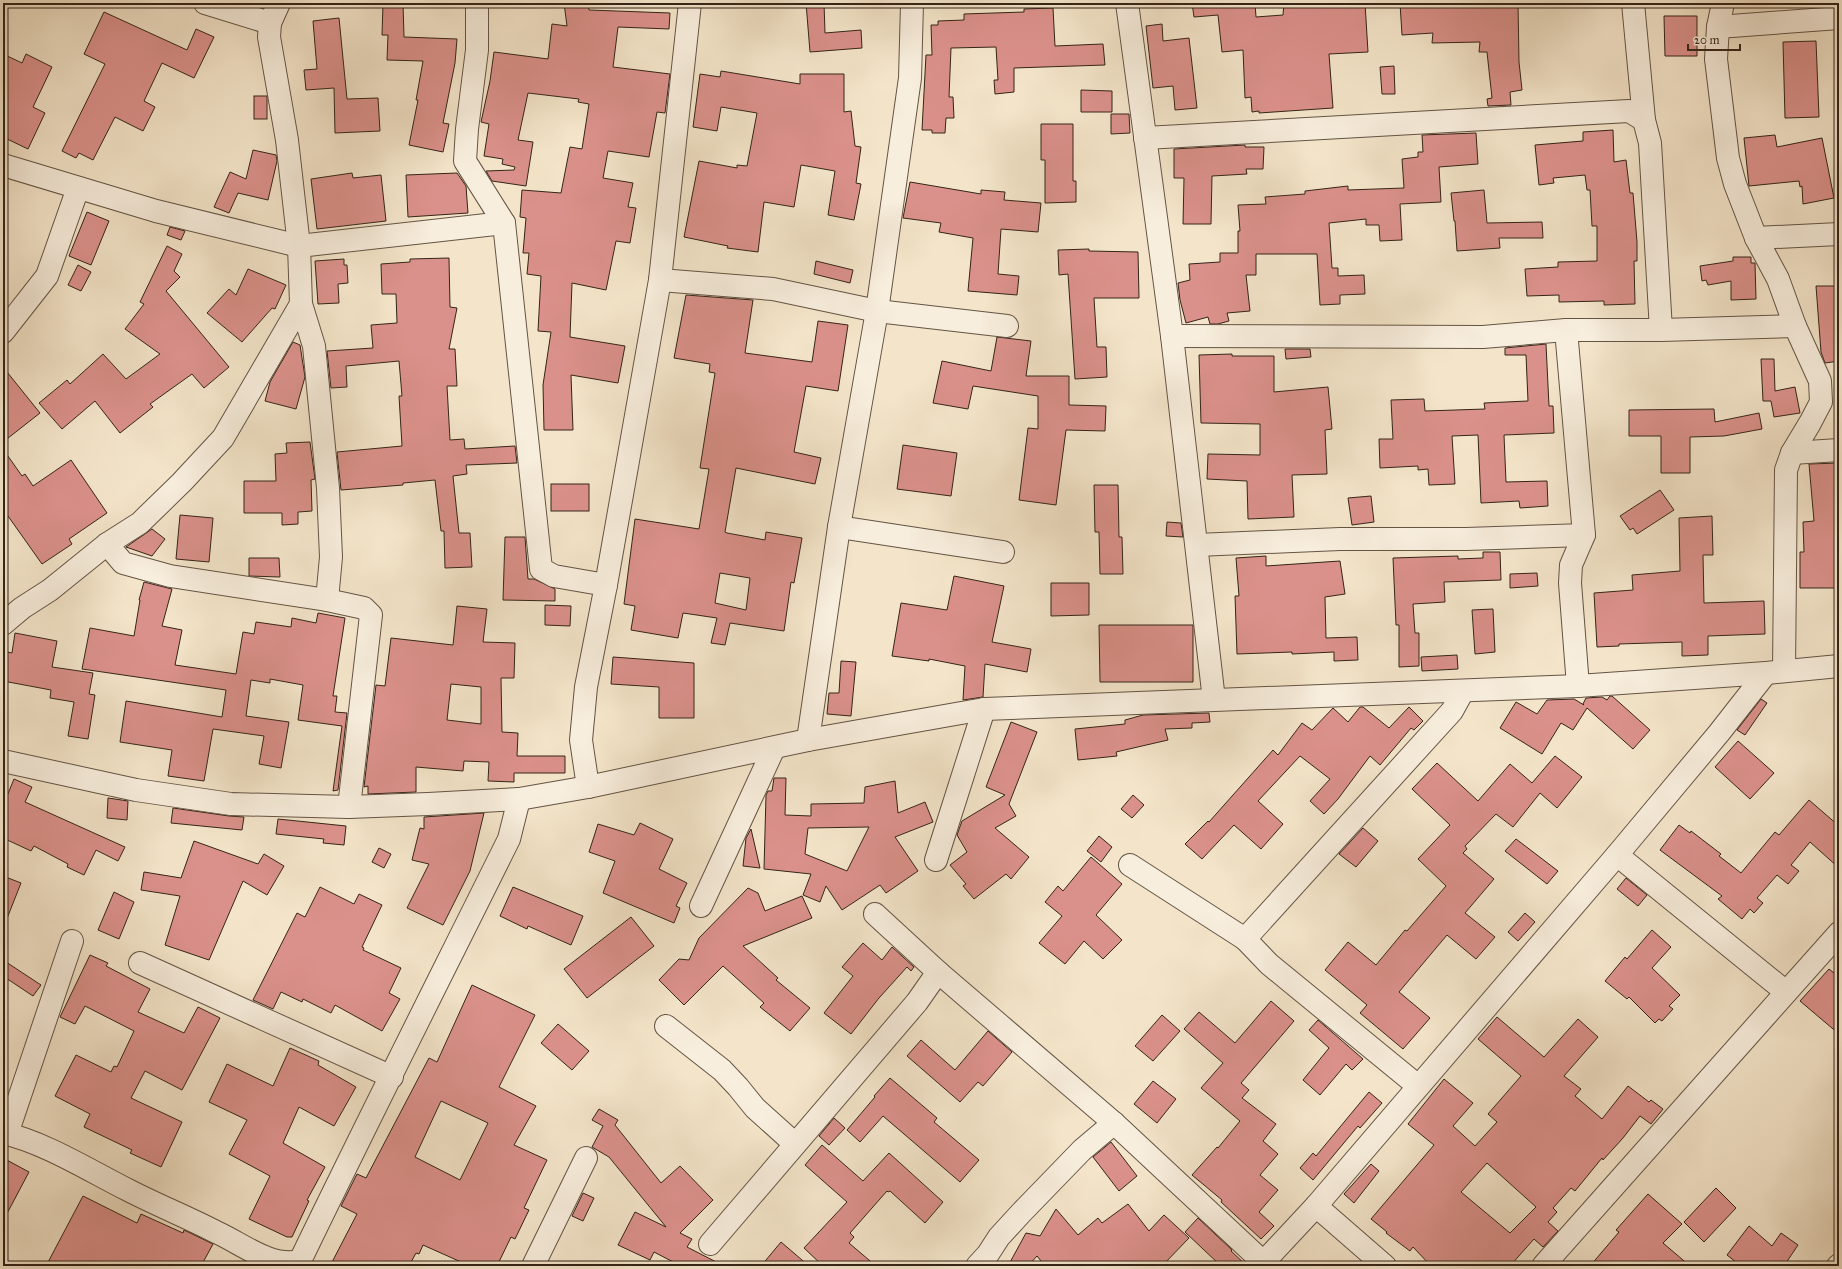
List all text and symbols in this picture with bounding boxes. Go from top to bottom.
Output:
scale bar [1688,26,1740,52]
text: 20 m [1694,33,1720,47]

